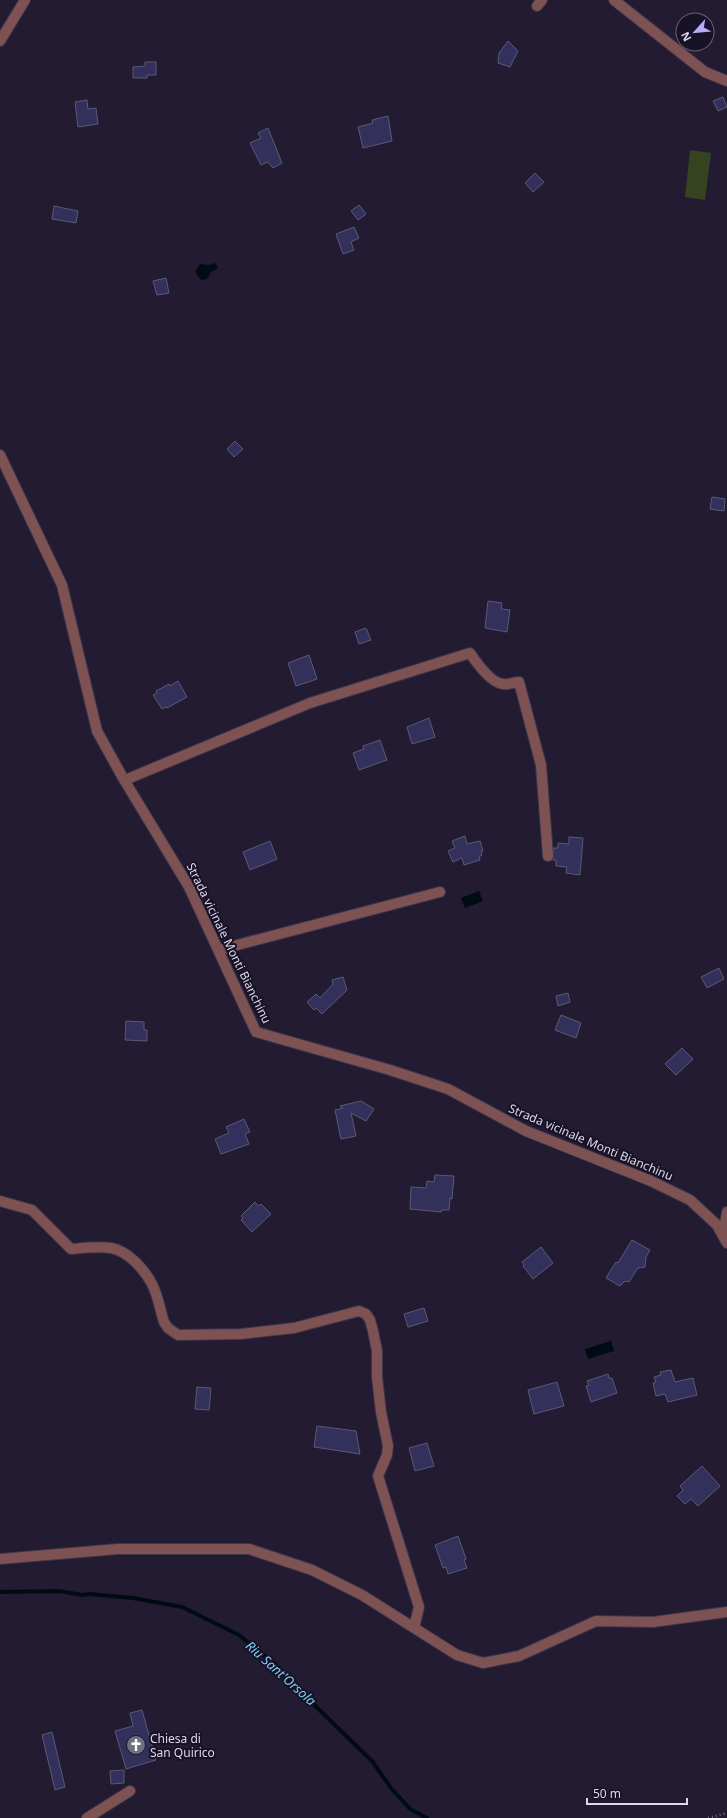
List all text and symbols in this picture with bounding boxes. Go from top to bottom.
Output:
north arrow [675,12,715,52]
text: N [677,29,694,44]
street label: Strada vicinale Monti Bianchinu [183,860,275,1026]
street label: Strada vicinale Monti Bianchinu [506,1100,676,1184]
water label: Riu Sant'Orsola [242,1637,320,1710]
place label: Chiesa di San Quirico [150,1730,215,1761]
church icon: Chiesa di San Quirico [125,1734,147,1756]
scale bar [587,1780,687,1806]
text: 50 m [593,1785,621,1802]

